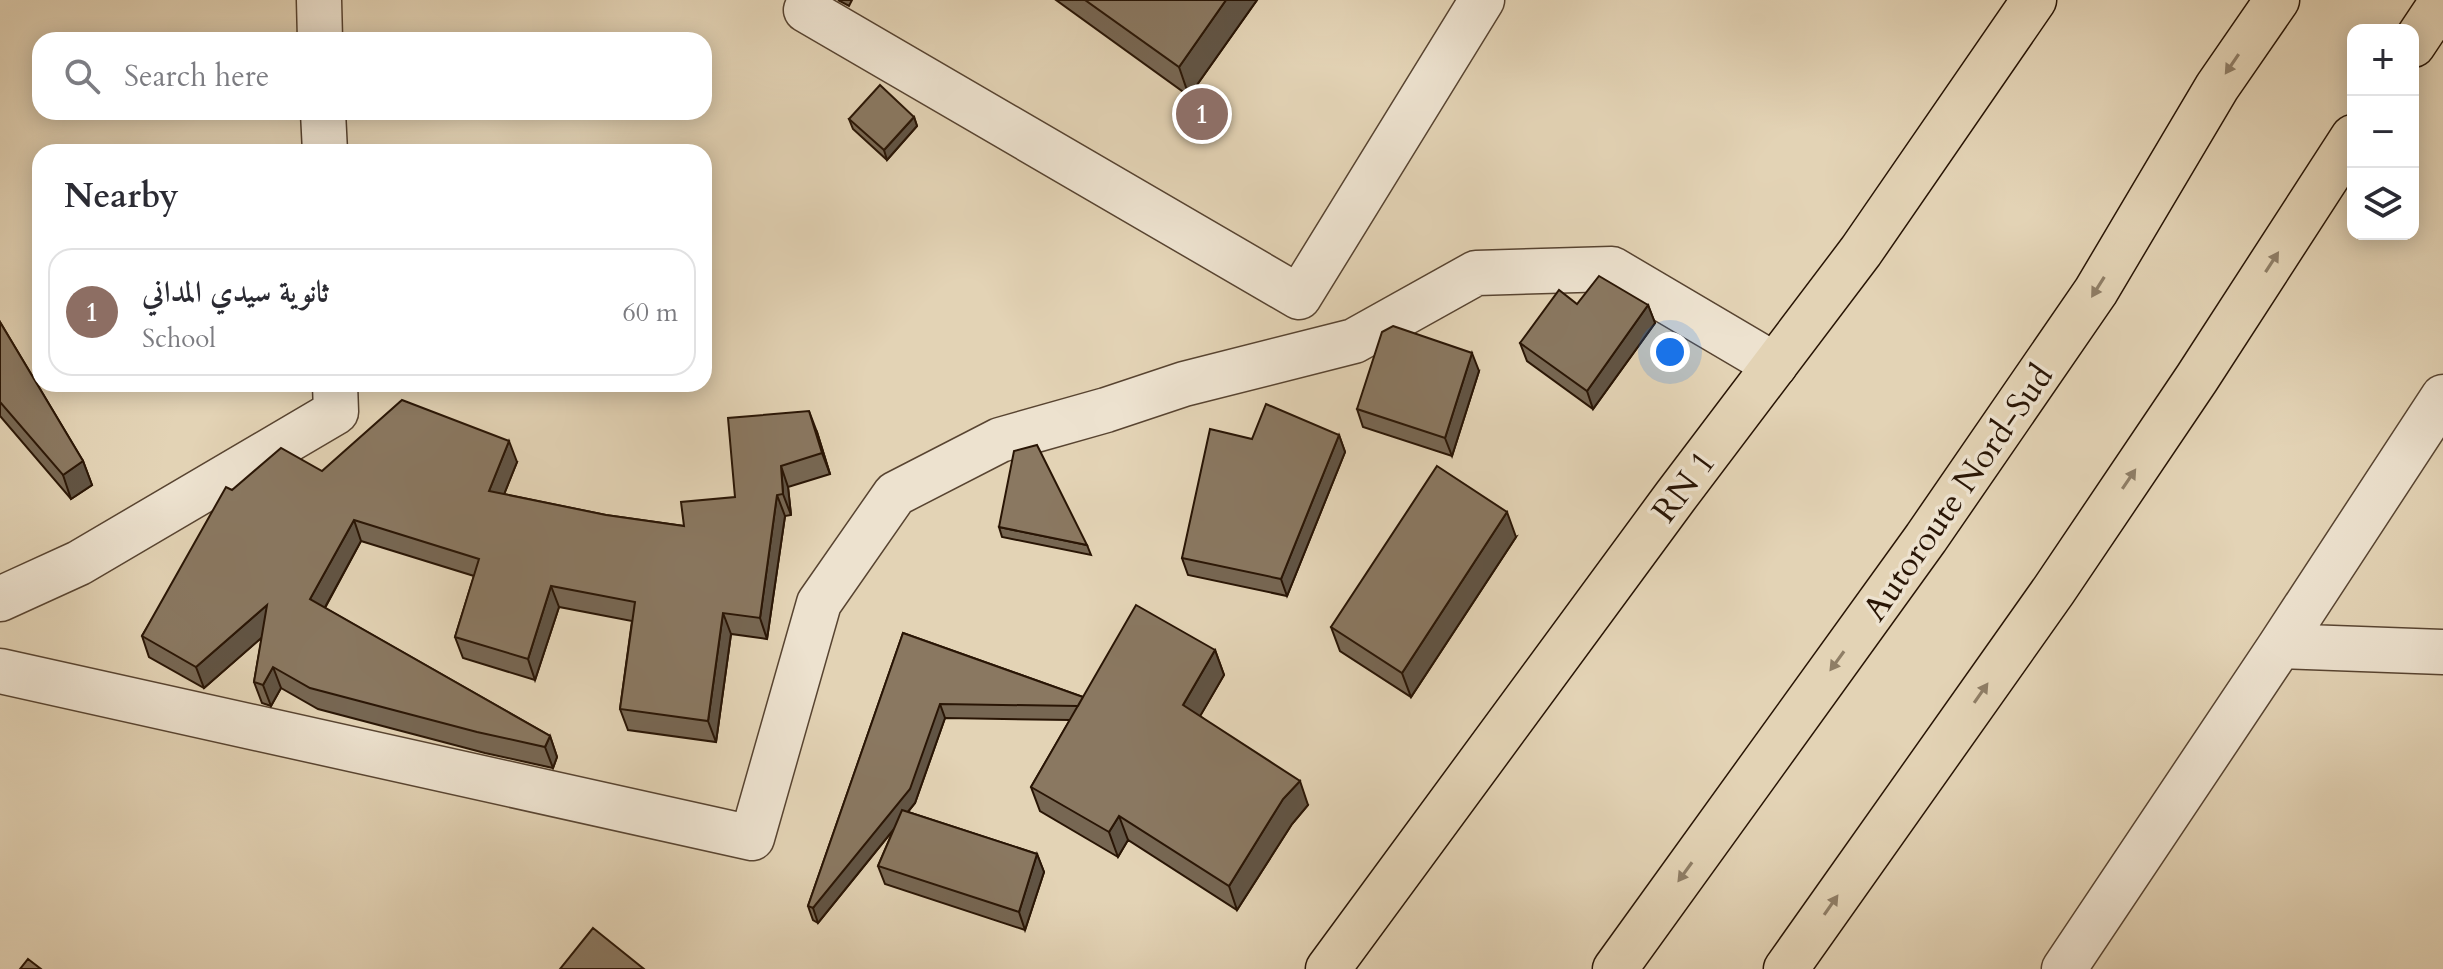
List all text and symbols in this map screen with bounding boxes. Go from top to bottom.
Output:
map controls [2347,24,2419,240]
button: + [2347,24,2419,96]
search box [32,32,712,120]
icon: search [60,54,104,98]
one-way arrow [2225,54,2240,75]
text: Search here [124,56,269,97]
pin: 1 [1176,84,1228,144]
button: − [2347,96,2419,168]
button: layers [2347,168,2419,240]
text: Nearby [64,173,179,219]
one-way arrow [2265,252,2280,273]
text: ثانوية سيدي المداني [142,272,329,313]
one-way arrow [2092,276,2106,298]
text: 1 [85,295,99,330]
text: 60 m [622,295,678,330]
text: School [142,321,216,356]
your location [1650,332,1690,372]
street label: Autoroute Nord-Sud [1852,355,2064,630]
street label: RN 1 [1642,441,1726,532]
one-way arrow [2121,469,2136,490]
one-way arrow [1830,651,1846,671]
one-way arrow [1973,682,1989,704]
one-way arrow [1678,861,1693,882]
one-way arrow [1822,895,1838,916]

